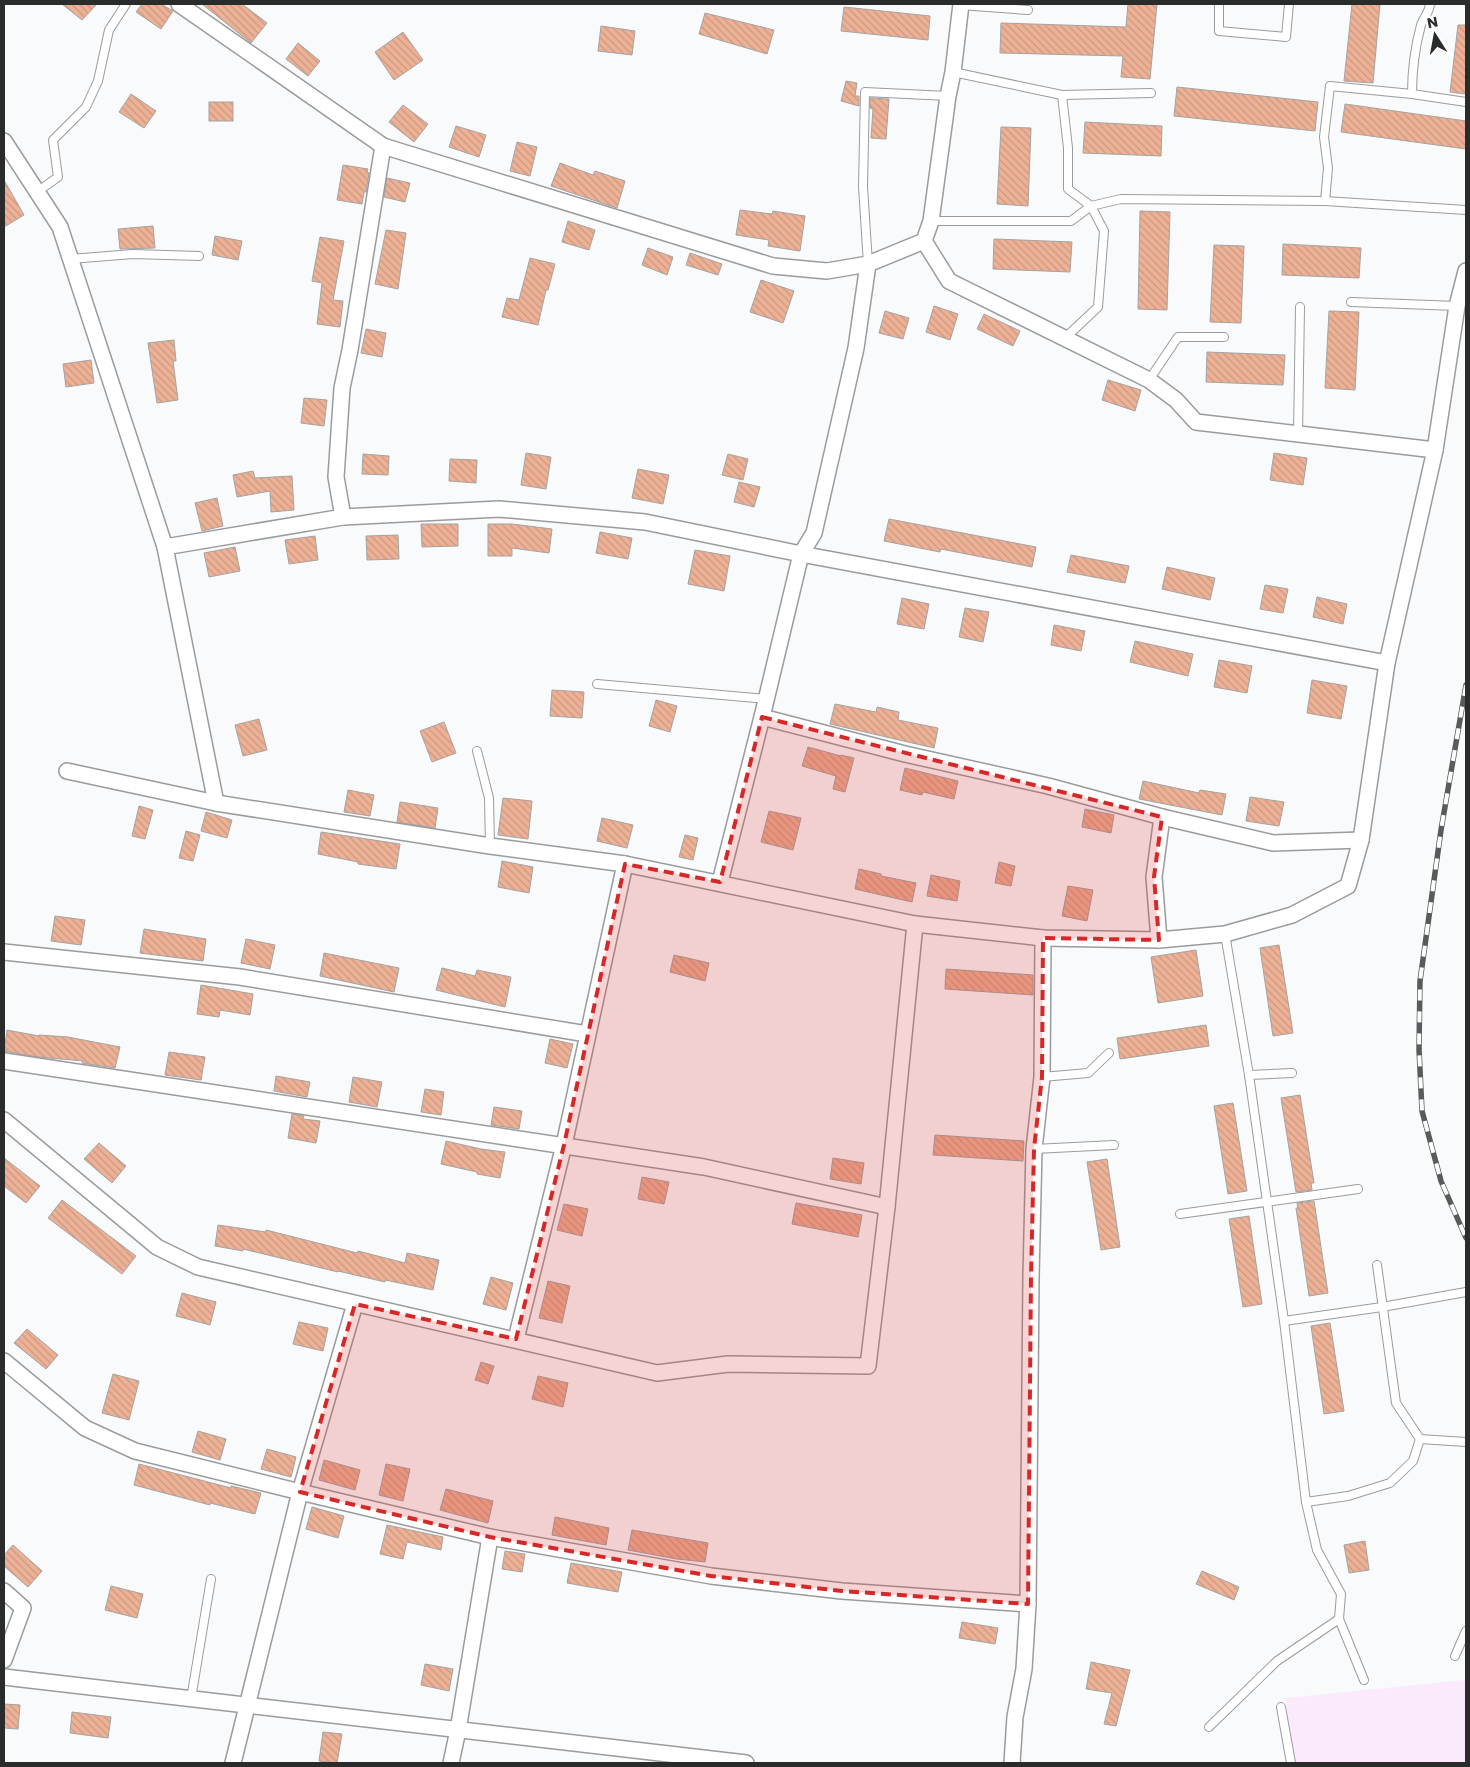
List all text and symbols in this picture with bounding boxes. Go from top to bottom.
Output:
north arrow [1410,10,1460,60]
text: N [1425,11,1440,33]

